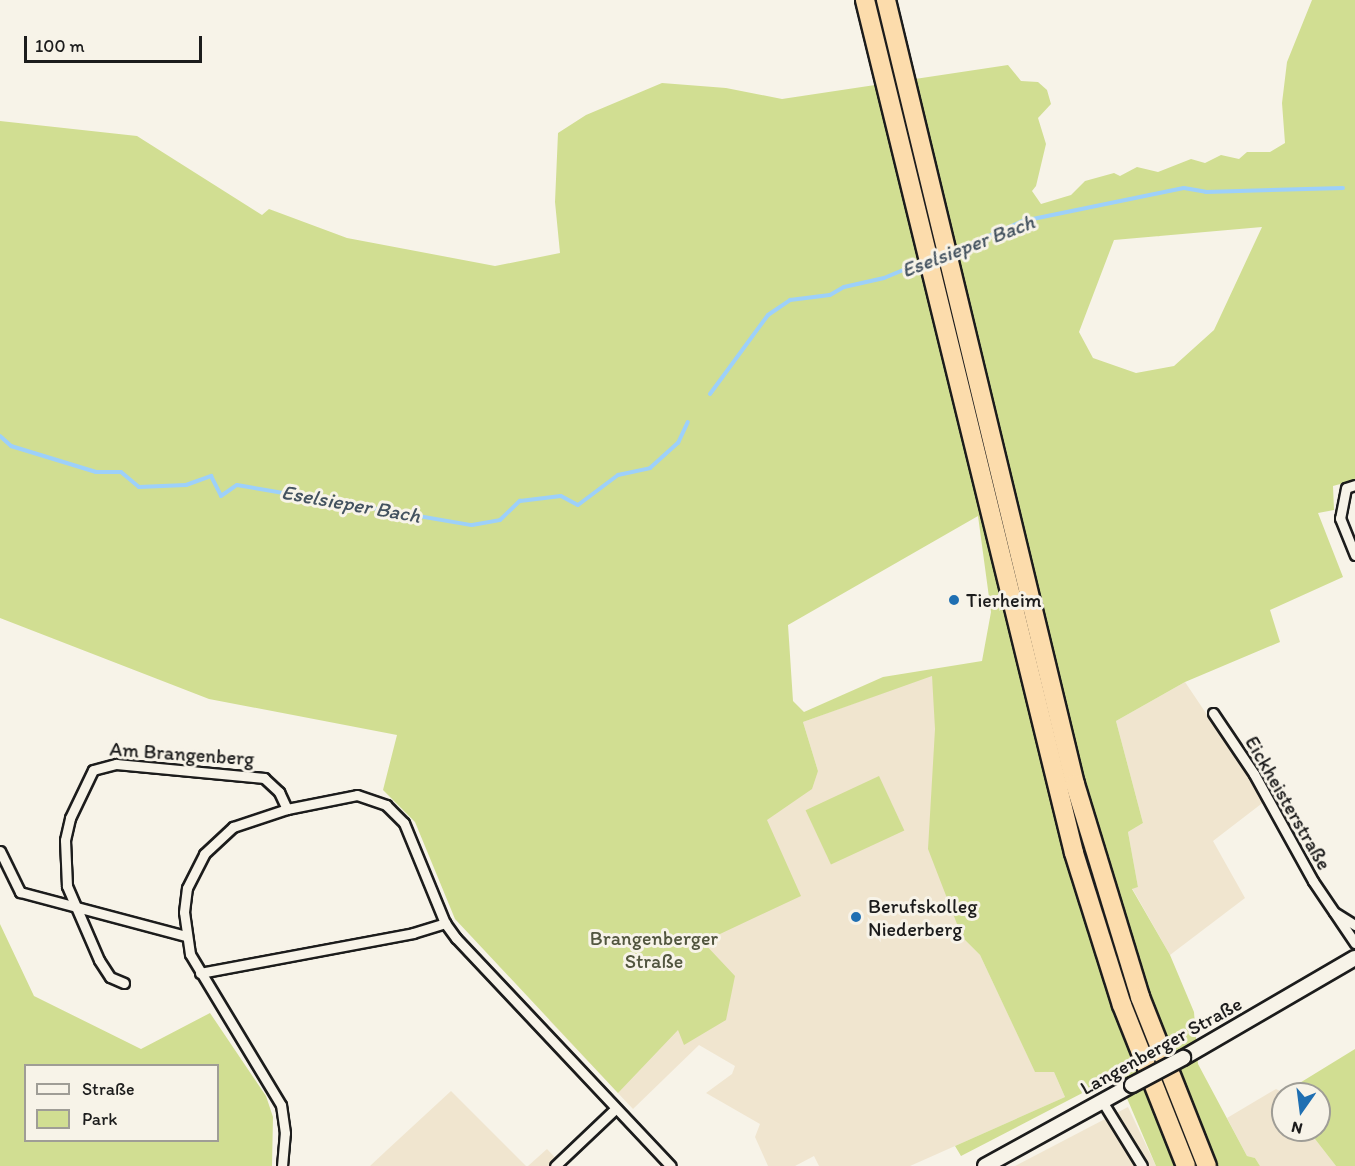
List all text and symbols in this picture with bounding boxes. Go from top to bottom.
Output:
scale bar [27,24,206,62]
text: 100 m [35,35,85,57]
water label: Eselsieper Bach [898,209,1038,283]
water label: Eselsieper Bach [280,479,422,529]
place label: Tierheim [966,588,1042,612]
marker: Tierheim [947,593,961,607]
street label: Eickheisterstraße [1240,732,1336,874]
street label: Am Brangenberg [109,737,255,771]
place label: Berufskolleg Niederberg [868,894,977,941]
marker: Berufskolleg Niederberg [849,910,863,924]
park label: Brangenberger Straße [590,927,718,974]
street label: Langenberger Straße [1076,992,1246,1100]
legend [24,1064,219,1142]
text: Straße [82,1078,135,1100]
north arrow [1271,1082,1331,1142]
text: Park [82,1108,117,1130]
text: N [1289,1117,1305,1139]

